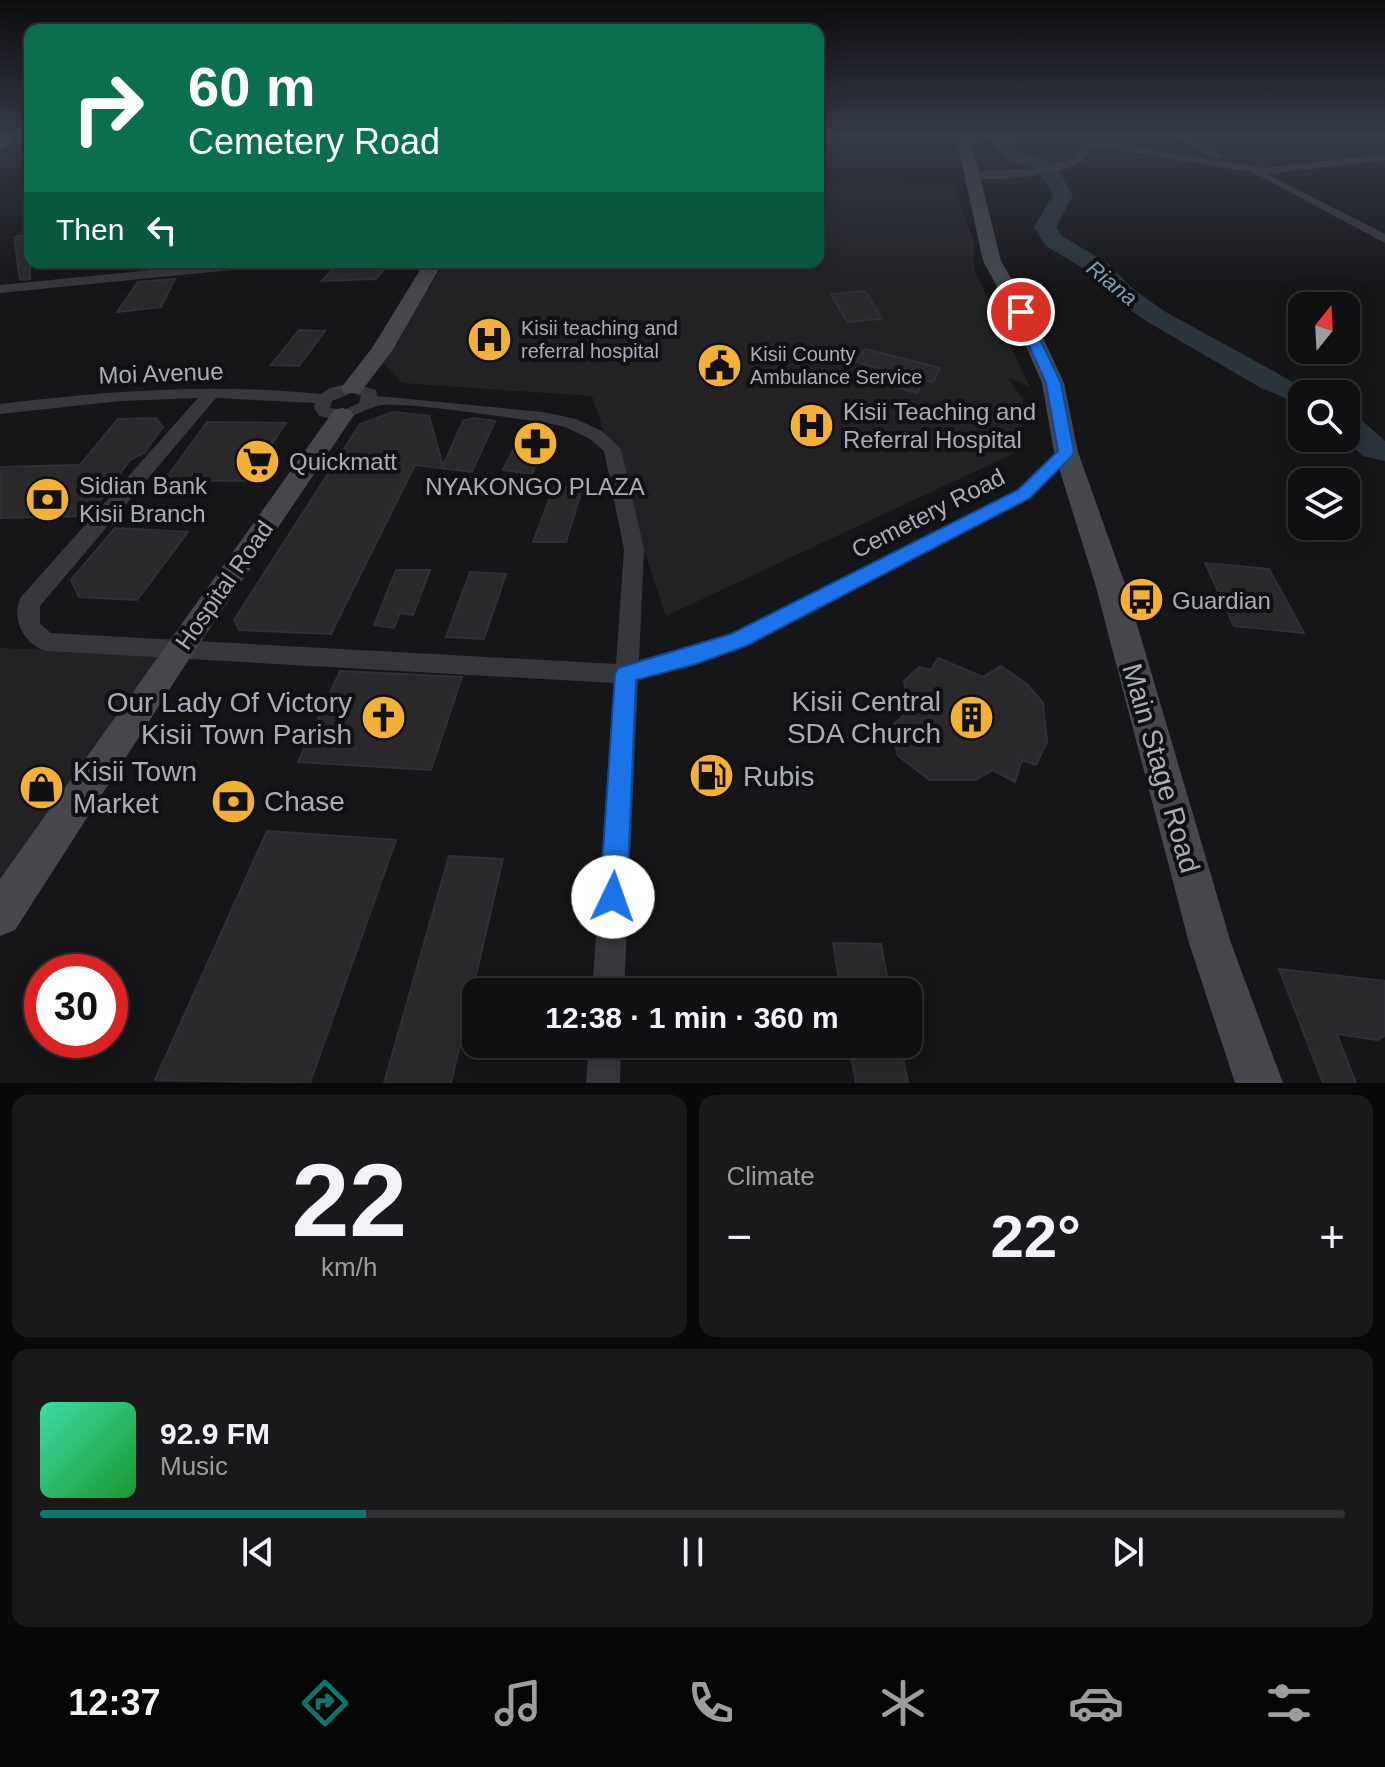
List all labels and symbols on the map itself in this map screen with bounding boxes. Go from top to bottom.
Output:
water label: Riana [1082,255,1142,311]
pin [987,278,1055,346]
north arrow [1288,292,1360,364]
hospital icon: Kisii teaching and referral hospital [466,316,514,364]
place label: Kisii teaching and referral hospital [521,317,678,362]
public building icon: Kisii County Ambulance Service [695,341,743,389]
place label: Kisii County Ambulance Service [750,343,922,388]
street label: Moi Avenue [98,357,224,389]
place label: Kisii Teaching and Referral Hospital [843,398,1036,453]
hospital icon: Kisii Teaching and Referral Hospital [788,401,836,449]
pharmacy icon: NYAKONGO PLAZA [511,420,559,468]
supermarket icon: Quickmatt [234,437,282,485]
place label: Quickmatt [289,448,397,475]
street label: Cemetery Road [847,463,1009,563]
place label: Sidian Bank Kisii Branch [79,472,208,527]
place label: NYAKONGO PLAZA [425,473,645,500]
bank icon: Sidian Bank Kisii Branch [24,475,72,523]
street label: Hospital Road [170,516,278,654]
bus stop icon: Guardian [1117,576,1165,624]
place label: Guardian [1172,587,1271,614]
street label: Main Stage Road [1116,660,1206,876]
place label: Kisii Central SDA Church [787,686,941,749]
place label: Our Lady Of Victory Kisii Town Parish [107,687,352,750]
building icon: Kisii Central SDA Church [948,693,996,741]
church icon: Our Lady Of Victory Kisii Town Parish [359,694,407,742]
fuel station icon: Rubis [688,752,736,800]
place label: Kisii Town Market [73,756,197,819]
place label: Rubis [743,761,815,792]
shop icon: Kisii Town Market [18,763,66,811]
bank icon: Chase [209,777,257,825]
place label: Chase [264,786,345,817]
position arrow [571,855,655,939]
speed limit sign: 30 [24,954,128,1058]

